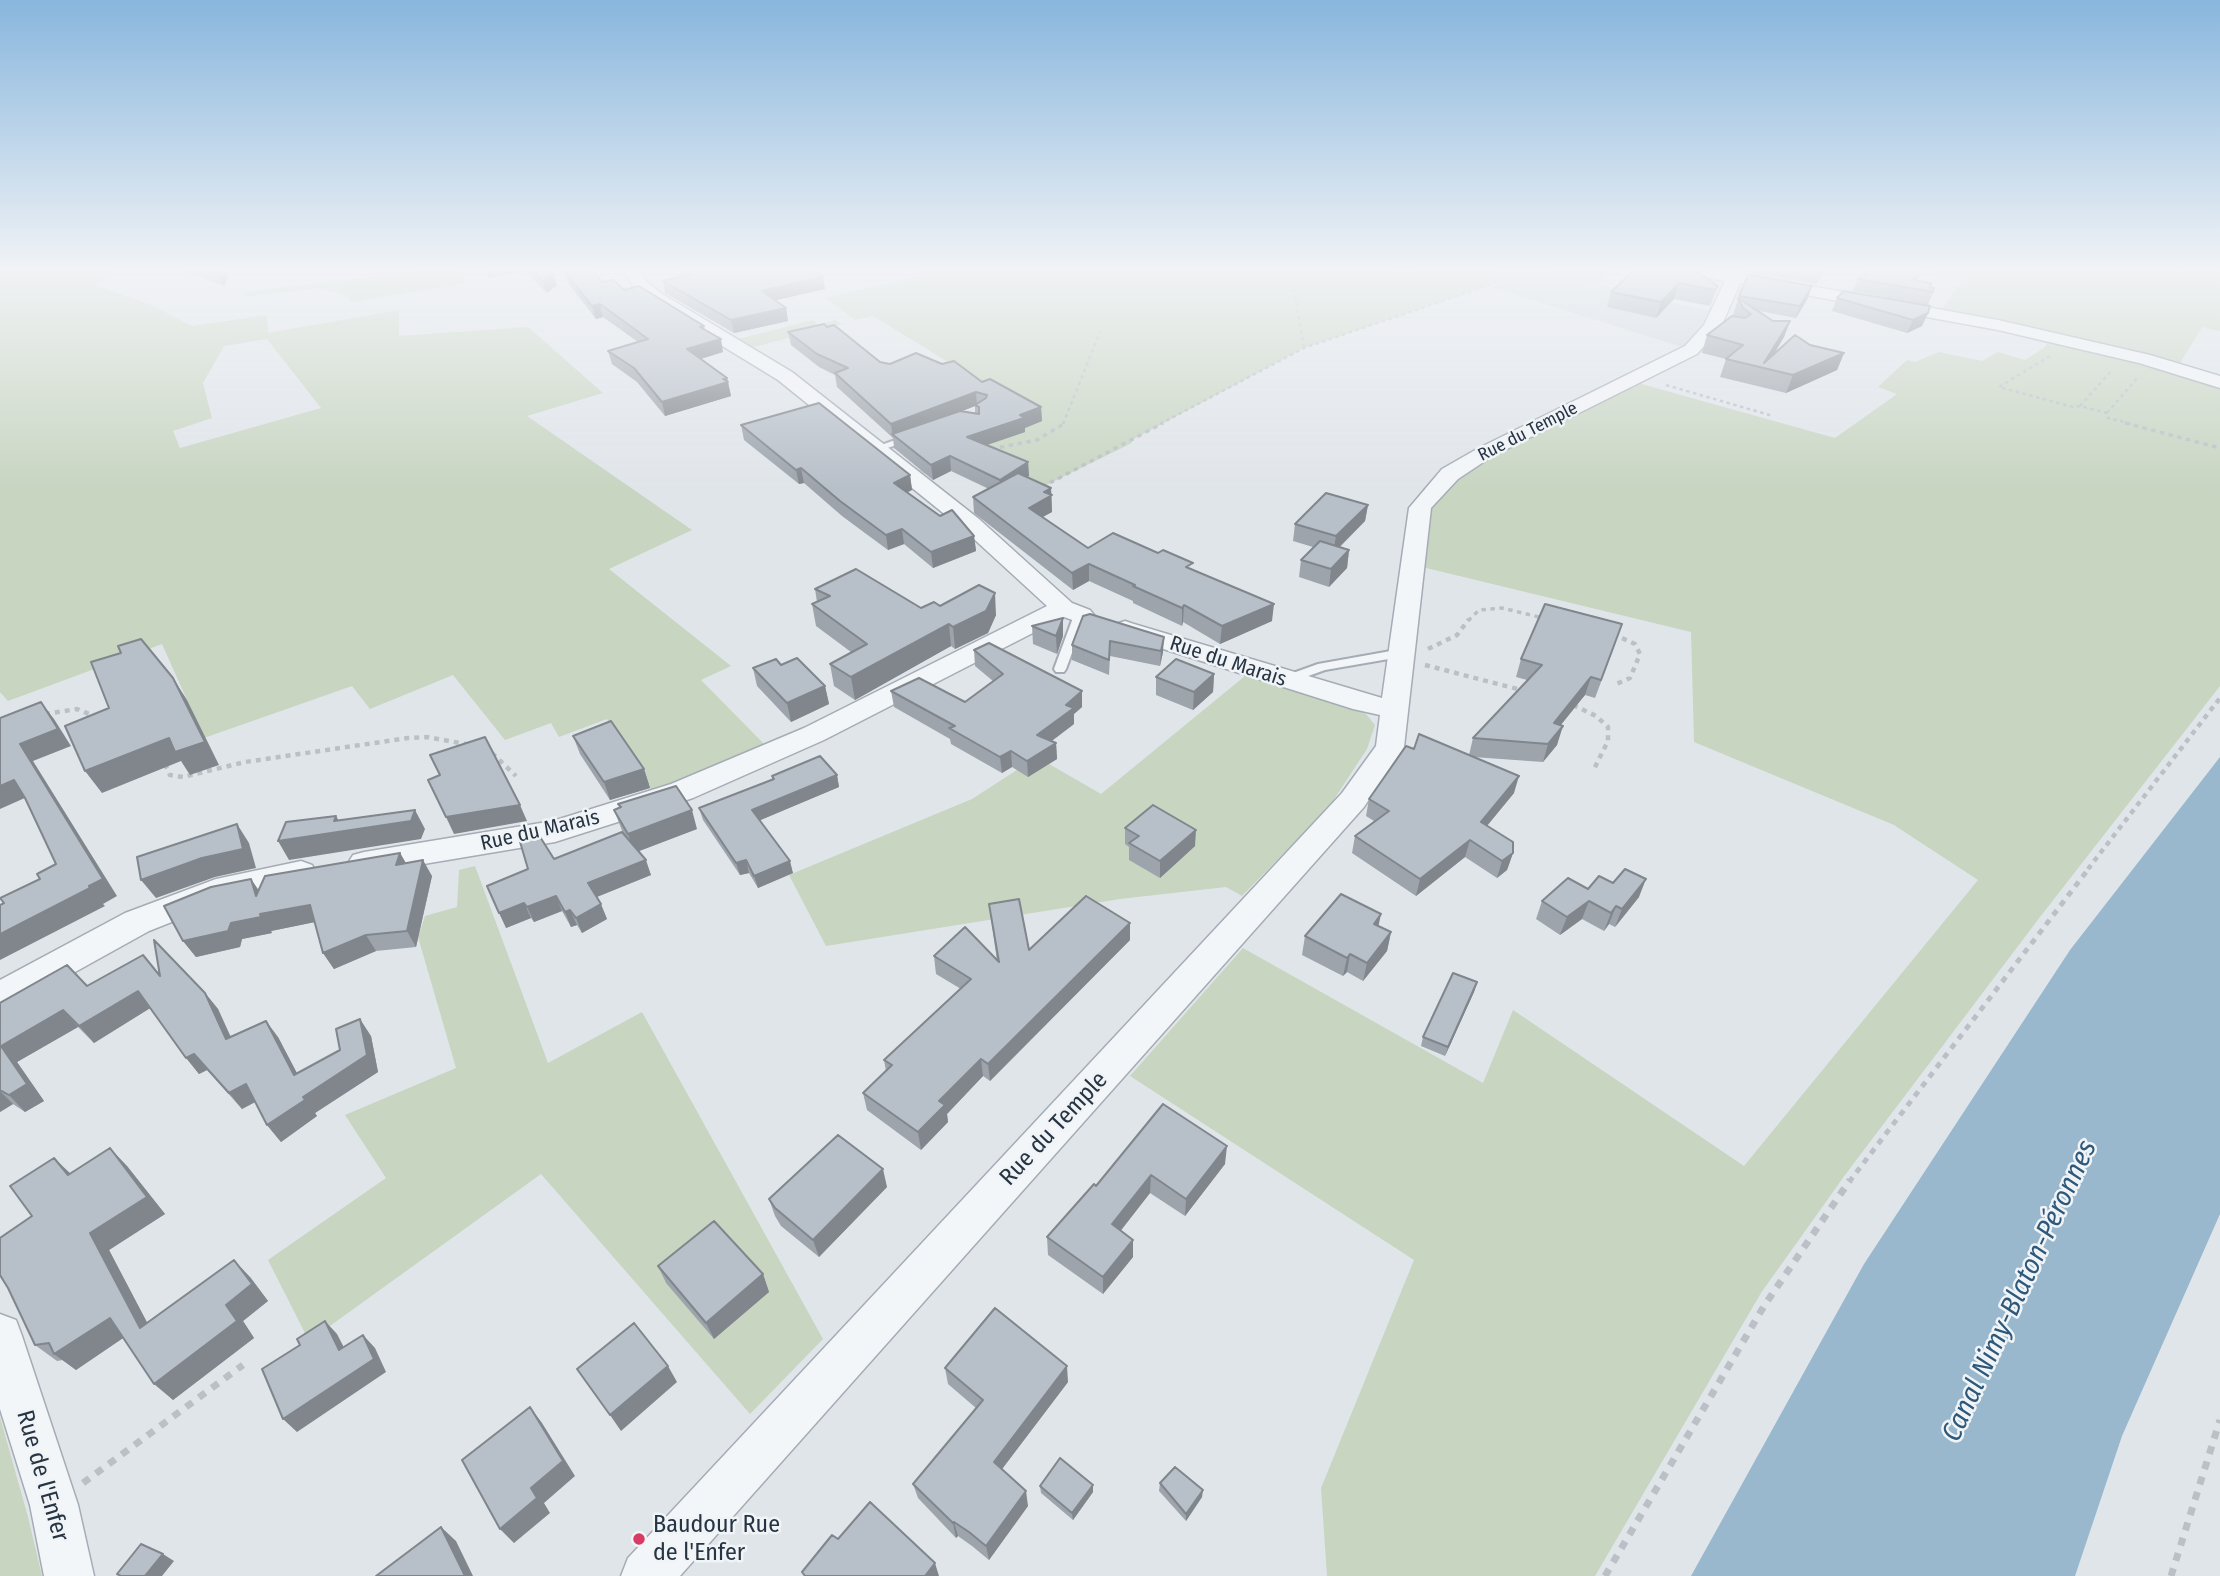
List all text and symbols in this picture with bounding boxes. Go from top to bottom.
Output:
street label: Rue du Temple [1475,398,1581,466]
street label: Rue du Marais [1166,631,1290,693]
street label: Rue du Marais [478,805,602,857]
street label: Rue du Temple [994,1066,1114,1192]
water label: Canal Nimy-Blaton-Péronnes [1935,1135,2105,1447]
street label: Rue de l'Enfer [10,1407,74,1545]
place label: Baudour Rue de l'Enfer [653,1511,780,1567]
marker: Baudour Rue de l'Enfer [631,1531,647,1547]

